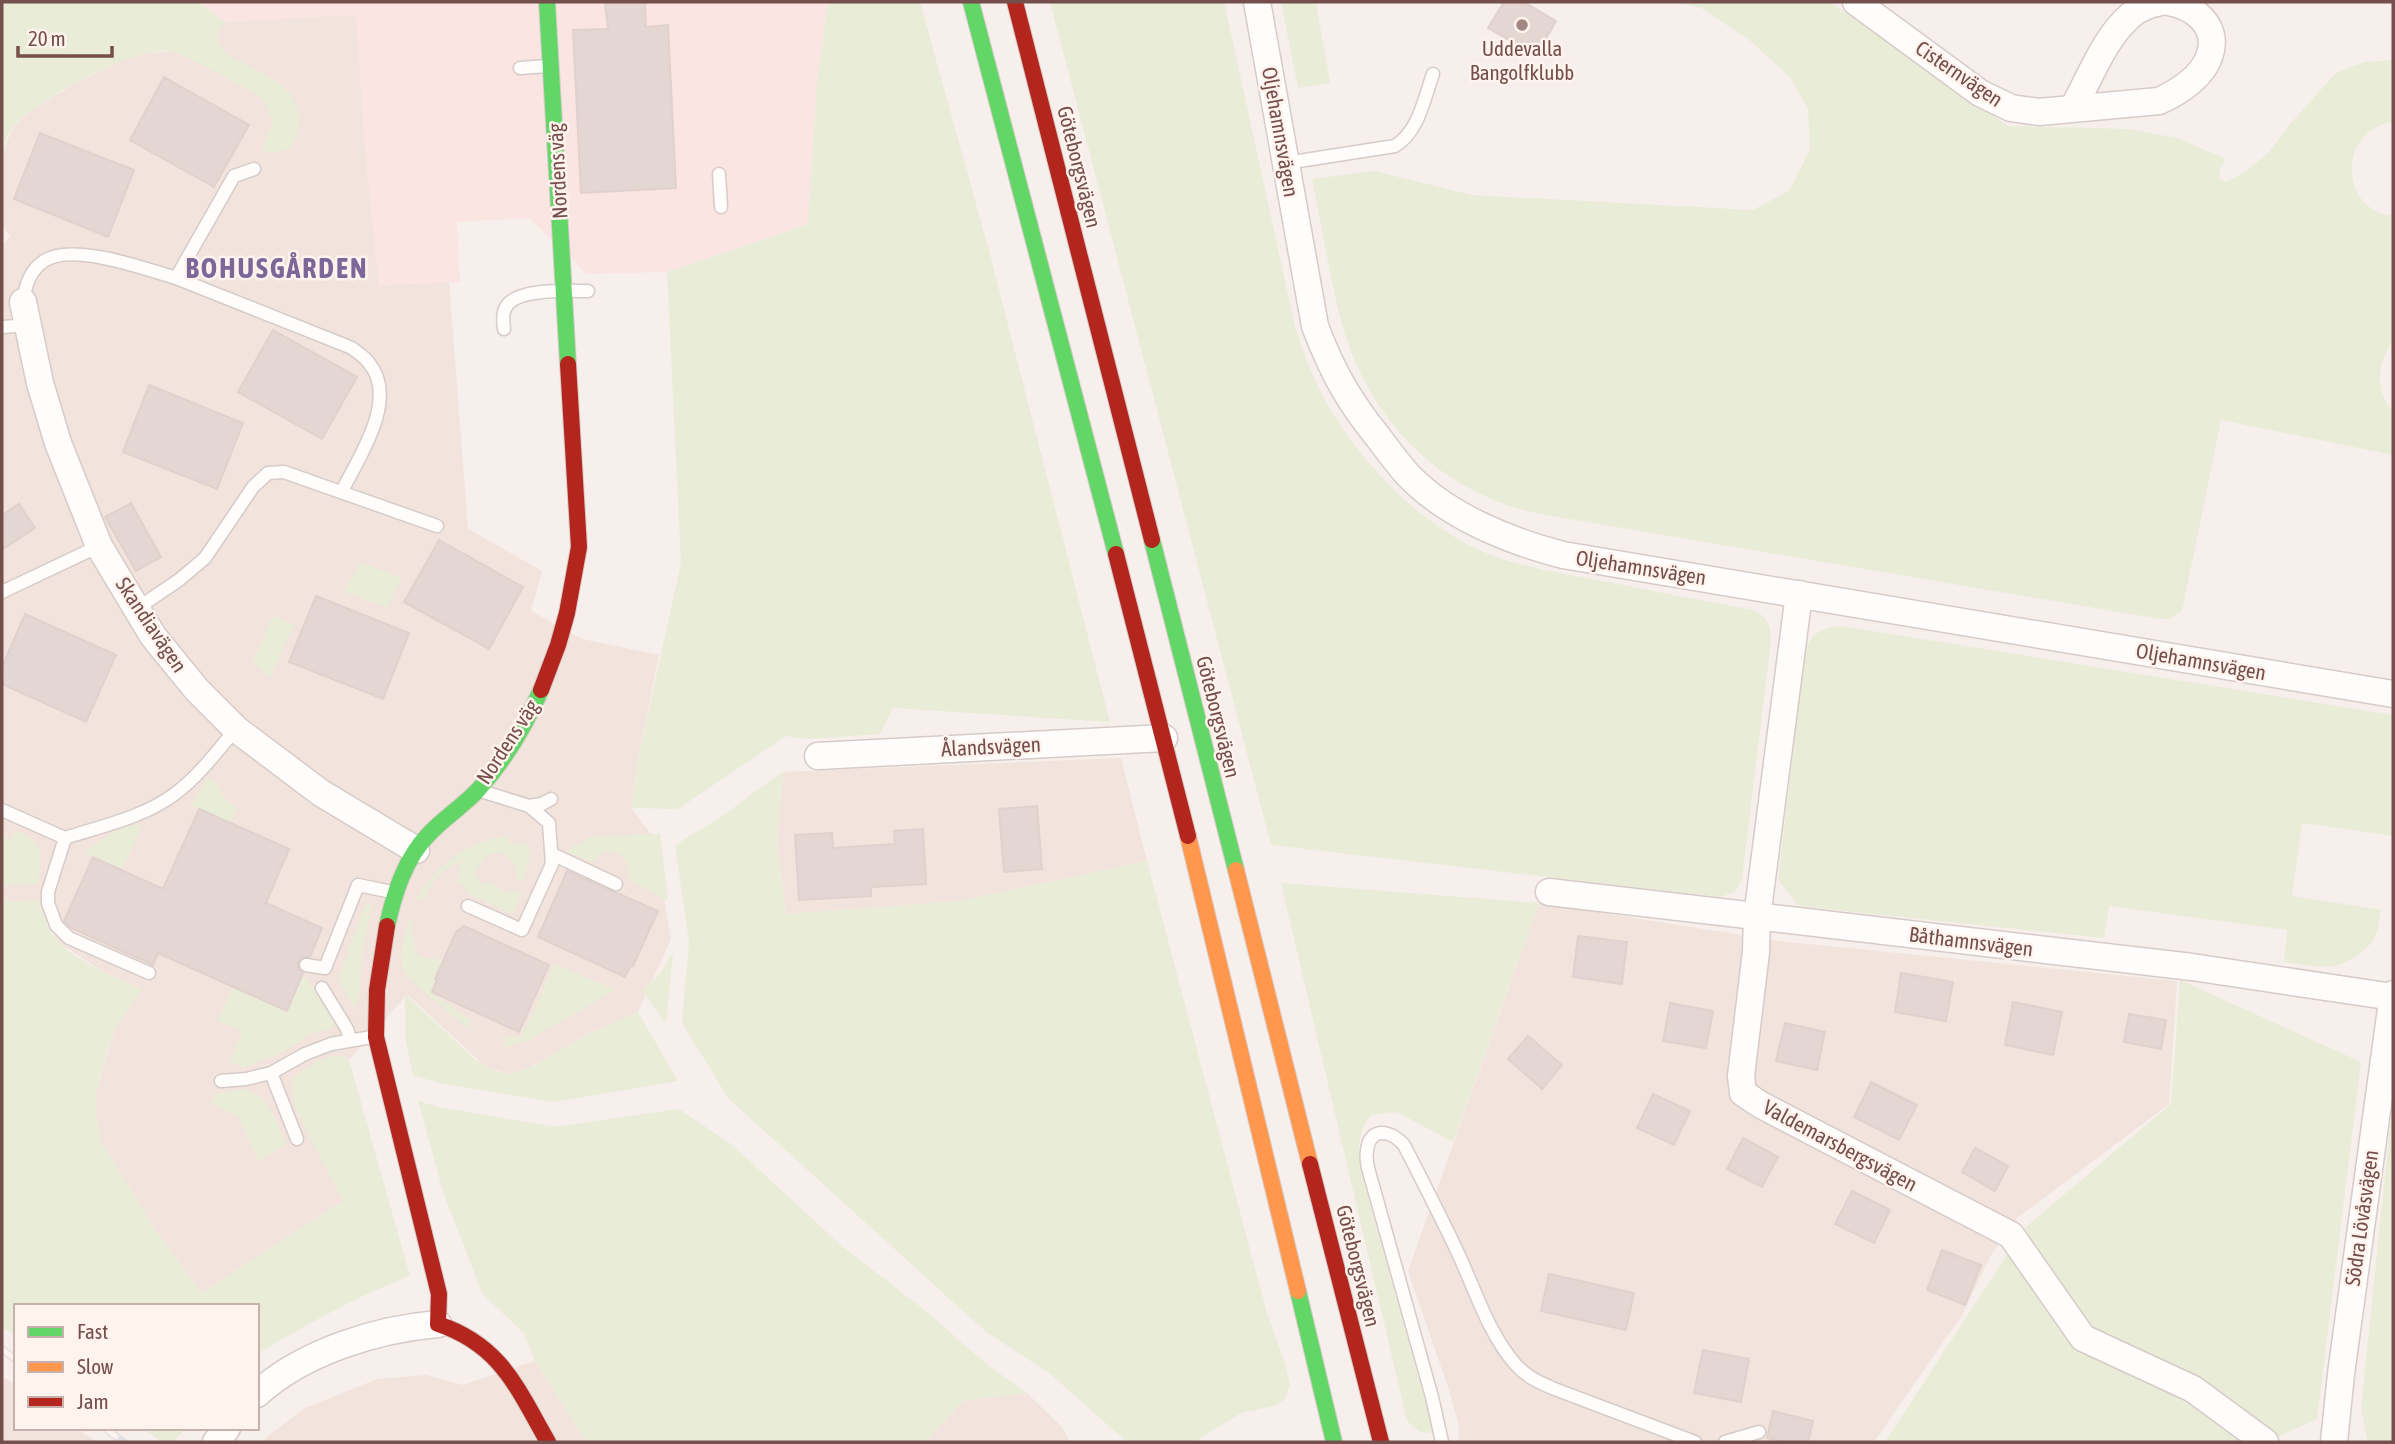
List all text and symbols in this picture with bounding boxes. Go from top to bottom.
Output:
scale bar [18,14,112,58]
marker: Uddevalla Bangolfklubb [1514,17,1530,33]
text: 20 m [28,26,66,50]
street label: Cisternvägen [1911,35,2008,111]
place label: Uddevalla Bangolfklubb [1470,36,1574,84]
street label: Oljehamnsvägen [1258,65,1304,199]
street label: Göteborgsvägen [1053,103,1107,230]
street label: Nordens väg [543,123,571,219]
district label: BOHUSGÅRDEN [186,252,368,284]
street label: Oljehamnsvägen [1574,545,1708,589]
street label: Skandiavägen [111,573,192,676]
street label: Oljehamnsvägen [2134,638,2268,684]
street label: Göteborgsvägen [1192,653,1246,780]
street label: Nordens väg [471,695,543,788]
street label: Ålandsvägen [941,731,1041,761]
street label: Båthamnsvägen [1908,921,2035,961]
street label: Valdemarsbergsvägen [1759,1094,1922,1196]
street label: Södra Lövåsvägen [2340,1148,2382,1287]
street label: Göteborgsvägen [1332,1202,1386,1329]
legend [14,1304,259,1430]
text: Fast [77,1319,108,1343]
text: Slow [77,1354,114,1378]
text: Jam [77,1389,109,1413]

